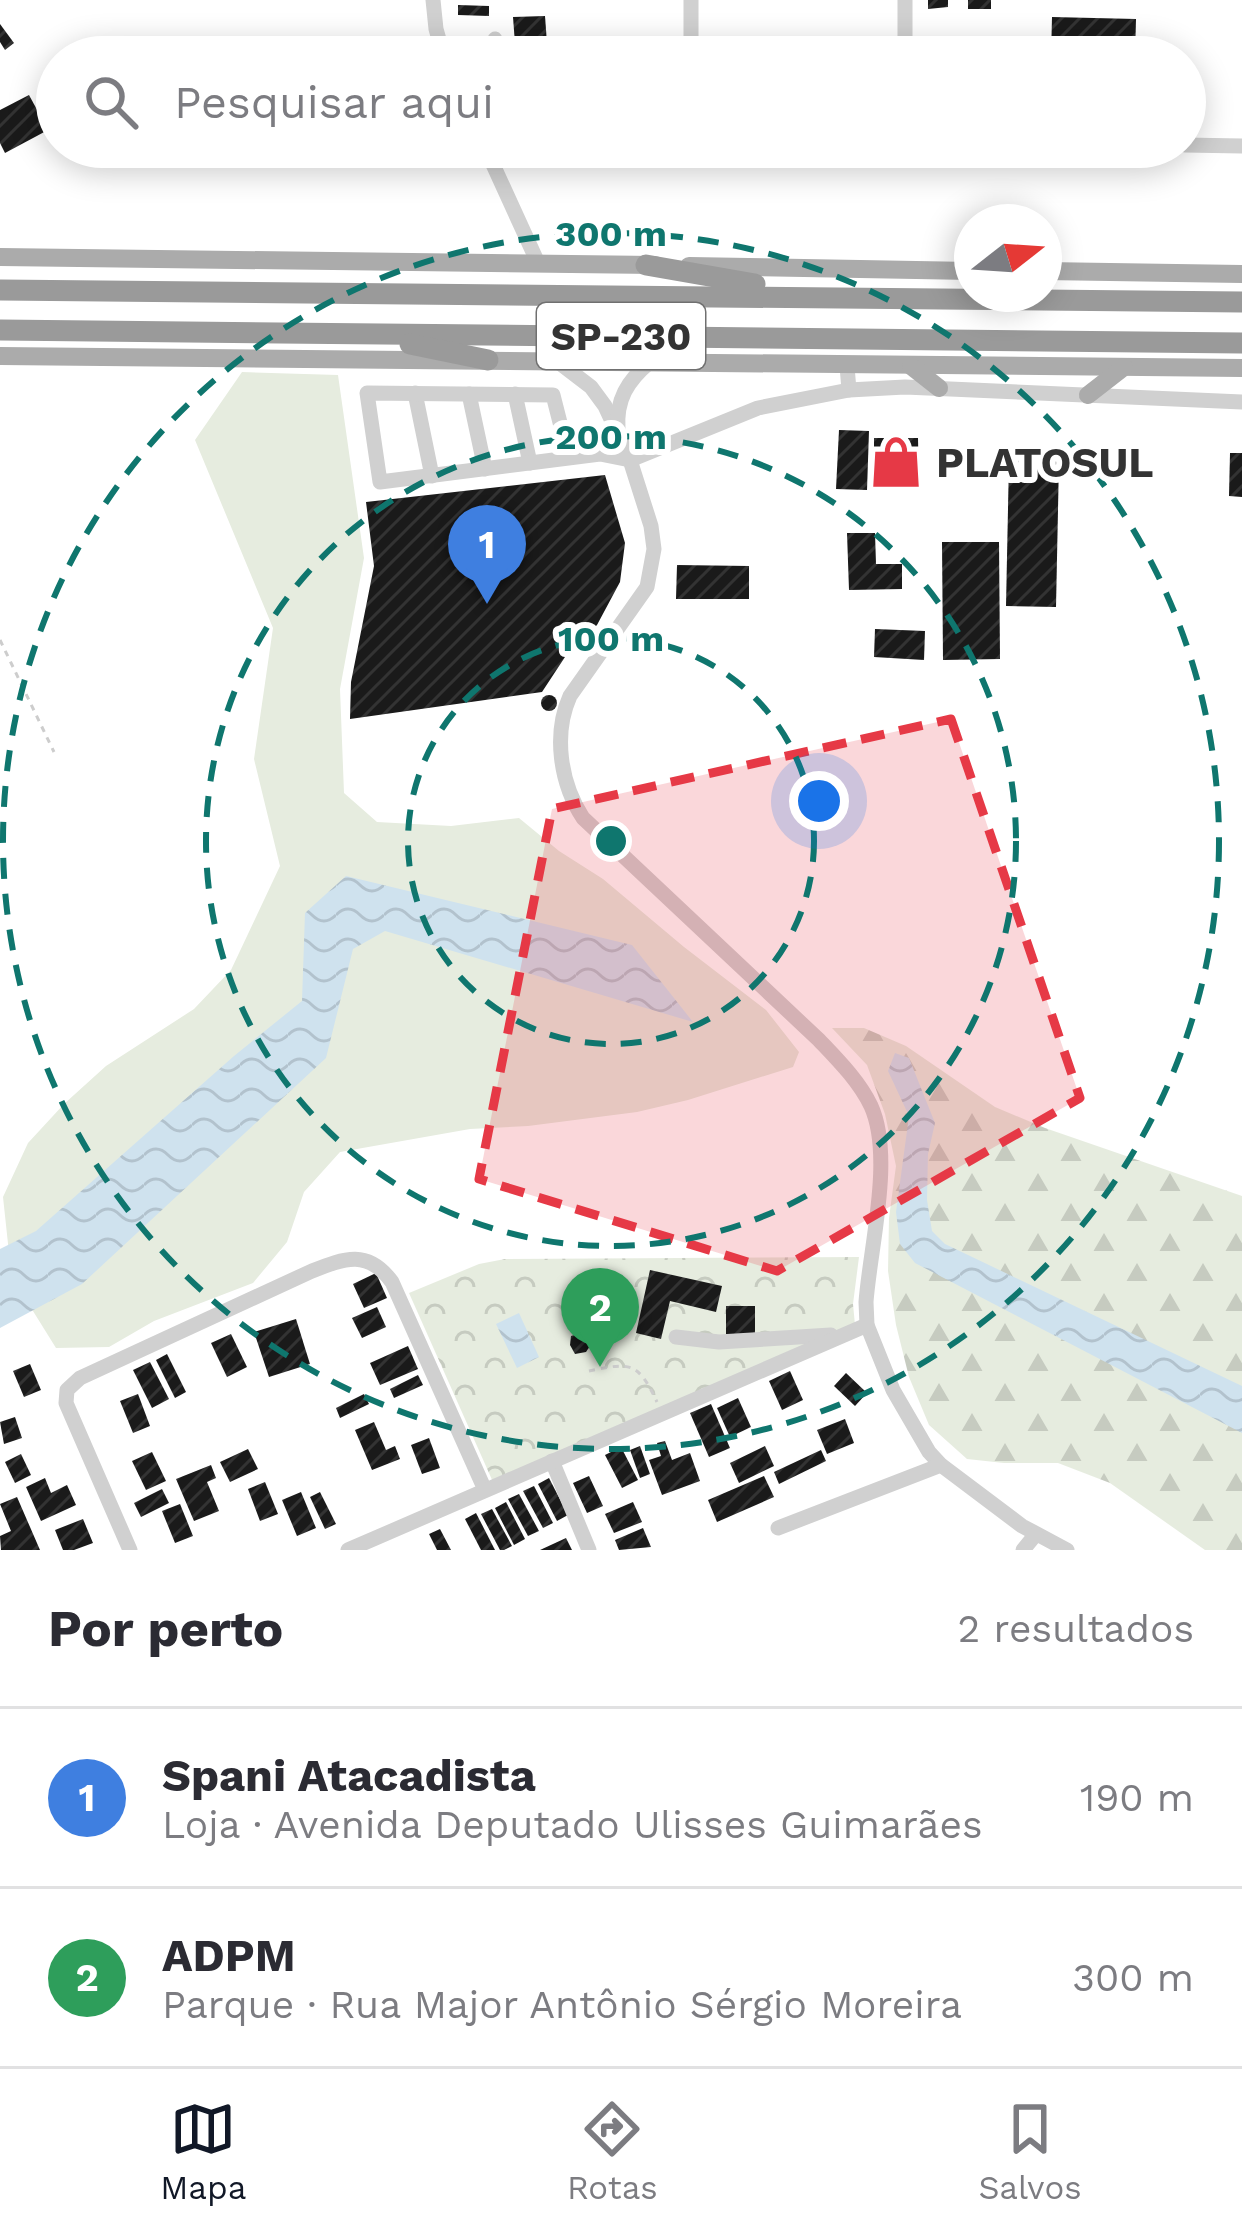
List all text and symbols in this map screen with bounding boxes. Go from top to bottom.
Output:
search box [36,36,1206,168]
icon: search [78,69,144,135]
text: Pesquisar aqui [174,76,494,129]
north arrow [954,204,1062,312]
text: 300 m [555,213,667,255]
road number: SP-230 [537,303,705,369]
text: 200 m [555,416,667,458]
shop icon: PLATOSUL [867,433,925,491]
place label: PLATOSUL [936,438,1154,487]
pin: 1 [448,505,526,604]
text: 100 m [558,618,664,660]
your location [789,771,849,831]
centre of rings [590,820,632,862]
pin: 2 [561,1268,639,1367]
text: Por perto [48,1599,283,1658]
text: 2 resultados [958,1606,1194,1651]
text: Spani Atacadista [162,1749,536,1802]
text: 1 [79,1775,95,1820]
text: 190 m [1080,1775,1194,1820]
text: Loja · Avenida Deputado Ulisses Guimarães [162,1802,982,1847]
text: ADPM [162,1929,296,1982]
text: 2 [75,1955,99,2000]
text: 300 m [1072,1955,1194,2000]
text: Parque · Rua Major Antônio Sérgio Moreira [162,1982,962,2027]
tab: Mapa [160,2096,246,2207]
tab: Rotas [567,2096,658,2207]
tab: Salvos [978,2096,1082,2207]

